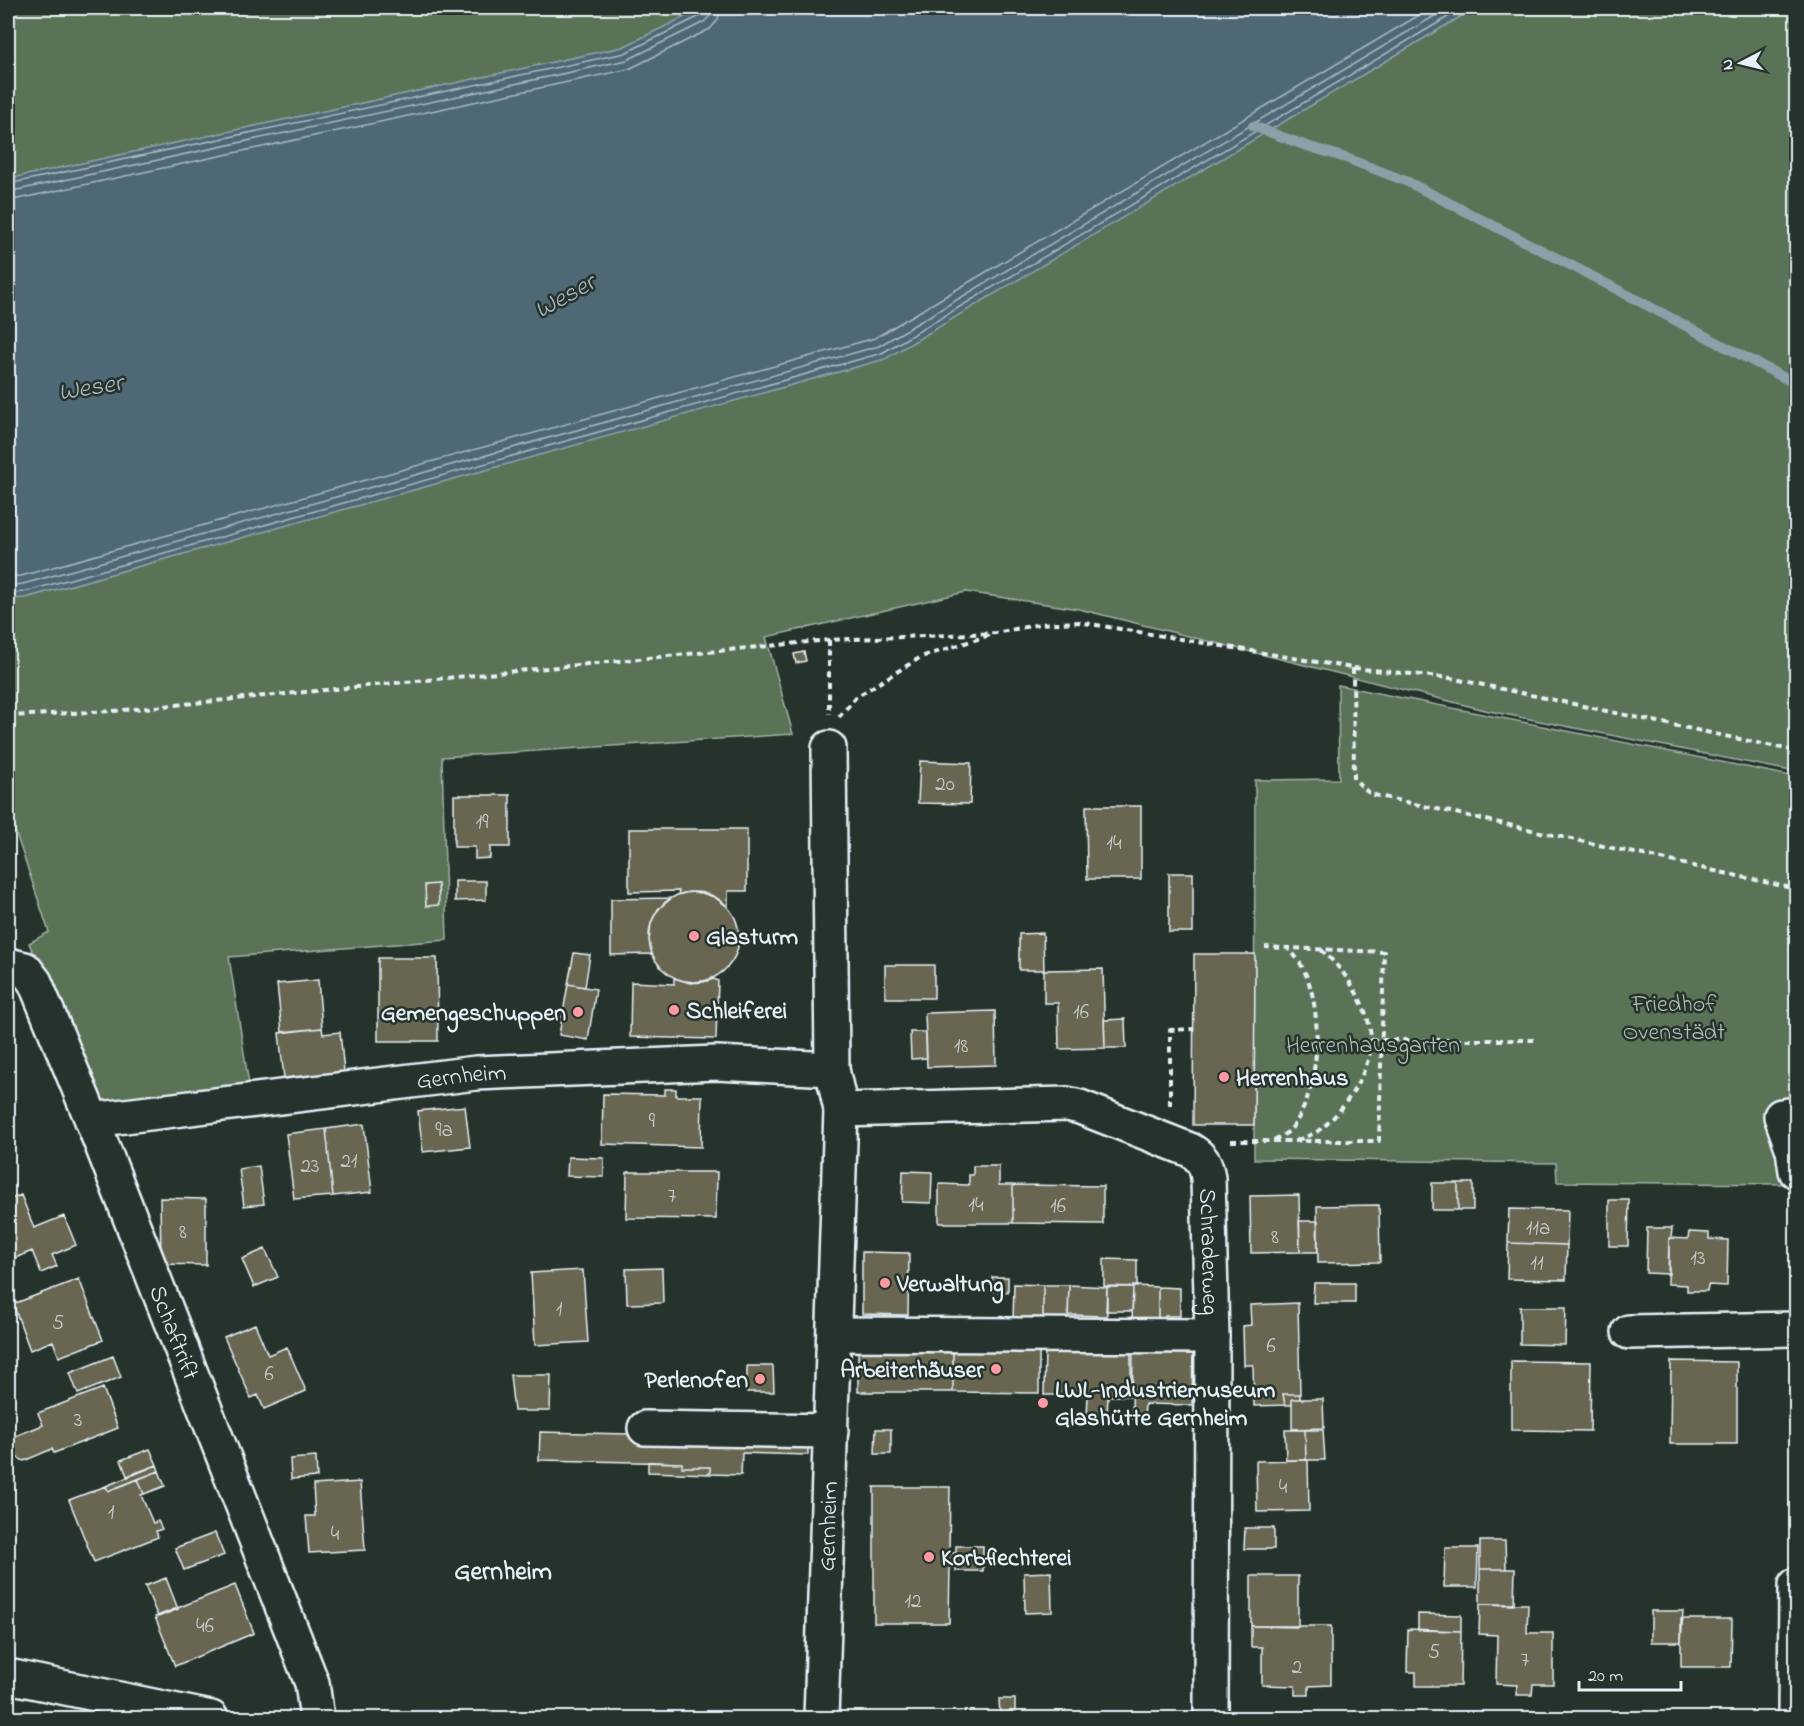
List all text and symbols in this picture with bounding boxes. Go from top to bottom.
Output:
north arrow [1711,33,1771,93]
text: N [1716,58,1741,71]
water label: Weser [528,264,606,330]
water label: Weser [56,365,128,413]
house number: 20 [935,770,955,800]
house number: 19 [476,808,489,838]
house number: 14 [1106,829,1122,859]
place label: Glasturm [706,921,798,956]
marker: Glasturm [687,929,701,943]
park label: Friedhof Ovenstädt [1623,988,1725,1051]
place label: Schleiferei [686,995,787,1030]
place label: Gemengeschuppen [381,997,566,1033]
house number: 16 [1073,998,1089,1028]
marker: Schleiferei [667,1003,681,1017]
marker: Gemengeschuppen [571,1005,585,1019]
park label: Herrenhausgarten [1286,1029,1460,1064]
house number: 18 [954,1032,968,1062]
street label: Gernheim [415,1057,507,1100]
place label: Herrenhaus [1236,1062,1348,1097]
marker: Herrenhaus [1217,1070,1231,1084]
house number: 9 [649,1107,656,1137]
house number: 9a [435,1116,453,1146]
house number: 21 [340,1147,358,1177]
house number: 23 [300,1152,320,1182]
house number: 7 [668,1182,677,1212]
street label: Schraderweg [1188,1188,1226,1316]
house number: 14 [968,1191,984,1221]
house number: 16 [1050,1192,1066,1222]
house number: 11a [1526,1214,1550,1244]
house number: 8 [179,1218,187,1248]
house number: 8 [1271,1223,1279,1253]
house number: 13 [1690,1244,1706,1274]
house number: 11 [1530,1249,1544,1279]
place label: Verwaltung [896,1268,1004,1304]
marker: Verwaltung [878,1276,892,1290]
street label: Schaftrift [138,1281,207,1385]
house number: 1 [556,1295,563,1325]
house number: 5 [52,1309,64,1339]
house number: 6 [1266,1332,1276,1362]
place label: Arbeiterhäuser [840,1354,985,1389]
house number: 6 [264,1360,274,1390]
marker: Arbeiterhäuser [989,1362,1003,1376]
place label: Perlenofen [645,1364,748,1399]
marker: Perlenofen [753,1372,767,1386]
place label: LWL-Industriemuseum Glashütte Gernheim [1055,1374,1276,1437]
marker: LWL-Industriemuseum Glashütte Gernheim [1036,1396,1050,1410]
house number: 3 [74,1406,82,1436]
house number: 4 [1279,1473,1288,1503]
street label: Gernheim [811,1481,849,1572]
house number: 1 [108,1498,115,1528]
house number: 4 [331,1520,340,1550]
place label: Korbflechterei [941,1542,1071,1577]
marker: Korbflechterei [922,1550,936,1564]
district label: Gernheim [454,1554,552,1592]
house number: 12 [904,1587,922,1617]
house number: 46 [196,1612,214,1642]
house number: 5 [1428,1638,1440,1668]
house number: 7 [1521,1646,1530,1676]
house number: 2 [1292,1653,1302,1683]
scale bar [1579,1654,1681,1692]
text: 20 m [1588,1664,1623,1690]

